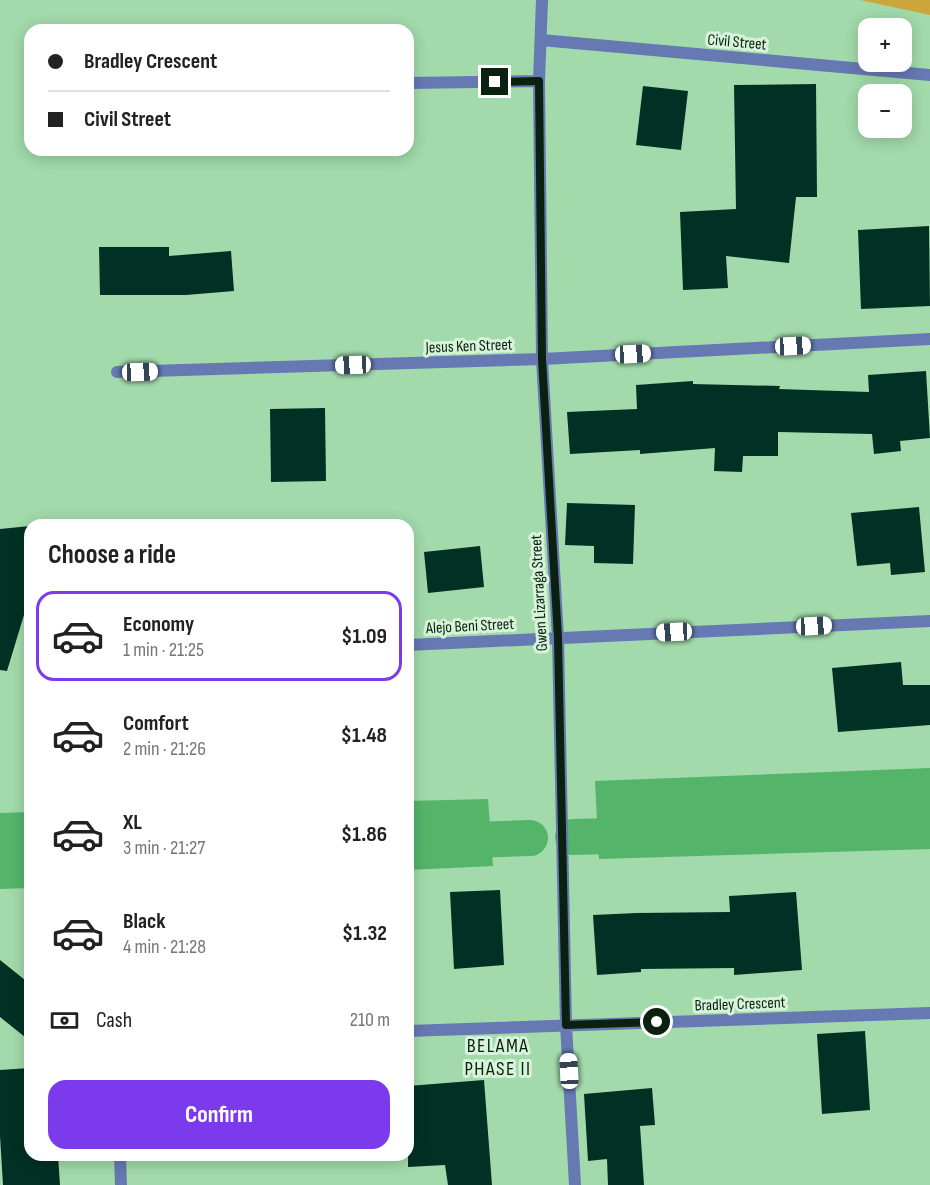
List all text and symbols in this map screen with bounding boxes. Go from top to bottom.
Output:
map controls [858,18,912,138]
button: + [858,18,912,72]
street label: Civil Street [707,30,767,55]
text: Bradley Crescent [84,48,217,75]
route end [481,68,508,95]
button: − [858,84,912,138]
text: Civil Street [84,106,171,133]
street label: Jesus Ken Street [424,335,513,358]
car [775,336,811,356]
car [615,344,651,364]
car [335,355,371,375]
car [122,362,158,382]
street label: Gwen Lizarraga Street [527,534,552,652]
text: Choose a ride [48,539,176,571]
icon: car [51,609,105,663]
text: Economy [123,611,194,638]
street label: Alejo Beni Street [425,615,515,638]
car [796,616,832,636]
car [656,622,692,642]
text: $1.09 [341,623,387,650]
text: 1 min · 21:25 [123,638,204,662]
icon: car [51,708,105,762]
text: Comfort [123,710,189,737]
text: $1.48 [341,722,387,749]
text: 2 min · 21:26 [123,737,206,761]
icon: car [51,807,105,861]
text: XL [123,809,142,836]
text: $1.86 [341,821,387,848]
text: 3 min · 21:27 [123,836,205,860]
icon: car [51,906,105,960]
text: Black [123,908,165,935]
text: $1.32 [342,920,387,947]
text: 4 min · 21:28 [123,935,206,959]
street label: Bradley Crescent [694,993,786,1016]
icon: cash [48,1004,81,1037]
text: Cash [96,1007,132,1034]
text: 210 m [350,1008,390,1032]
route start [643,1008,670,1035]
district label: BELAMA PHASE II [464,1034,532,1081]
car [559,1053,579,1089]
button: Confirm [48,1080,390,1149]

